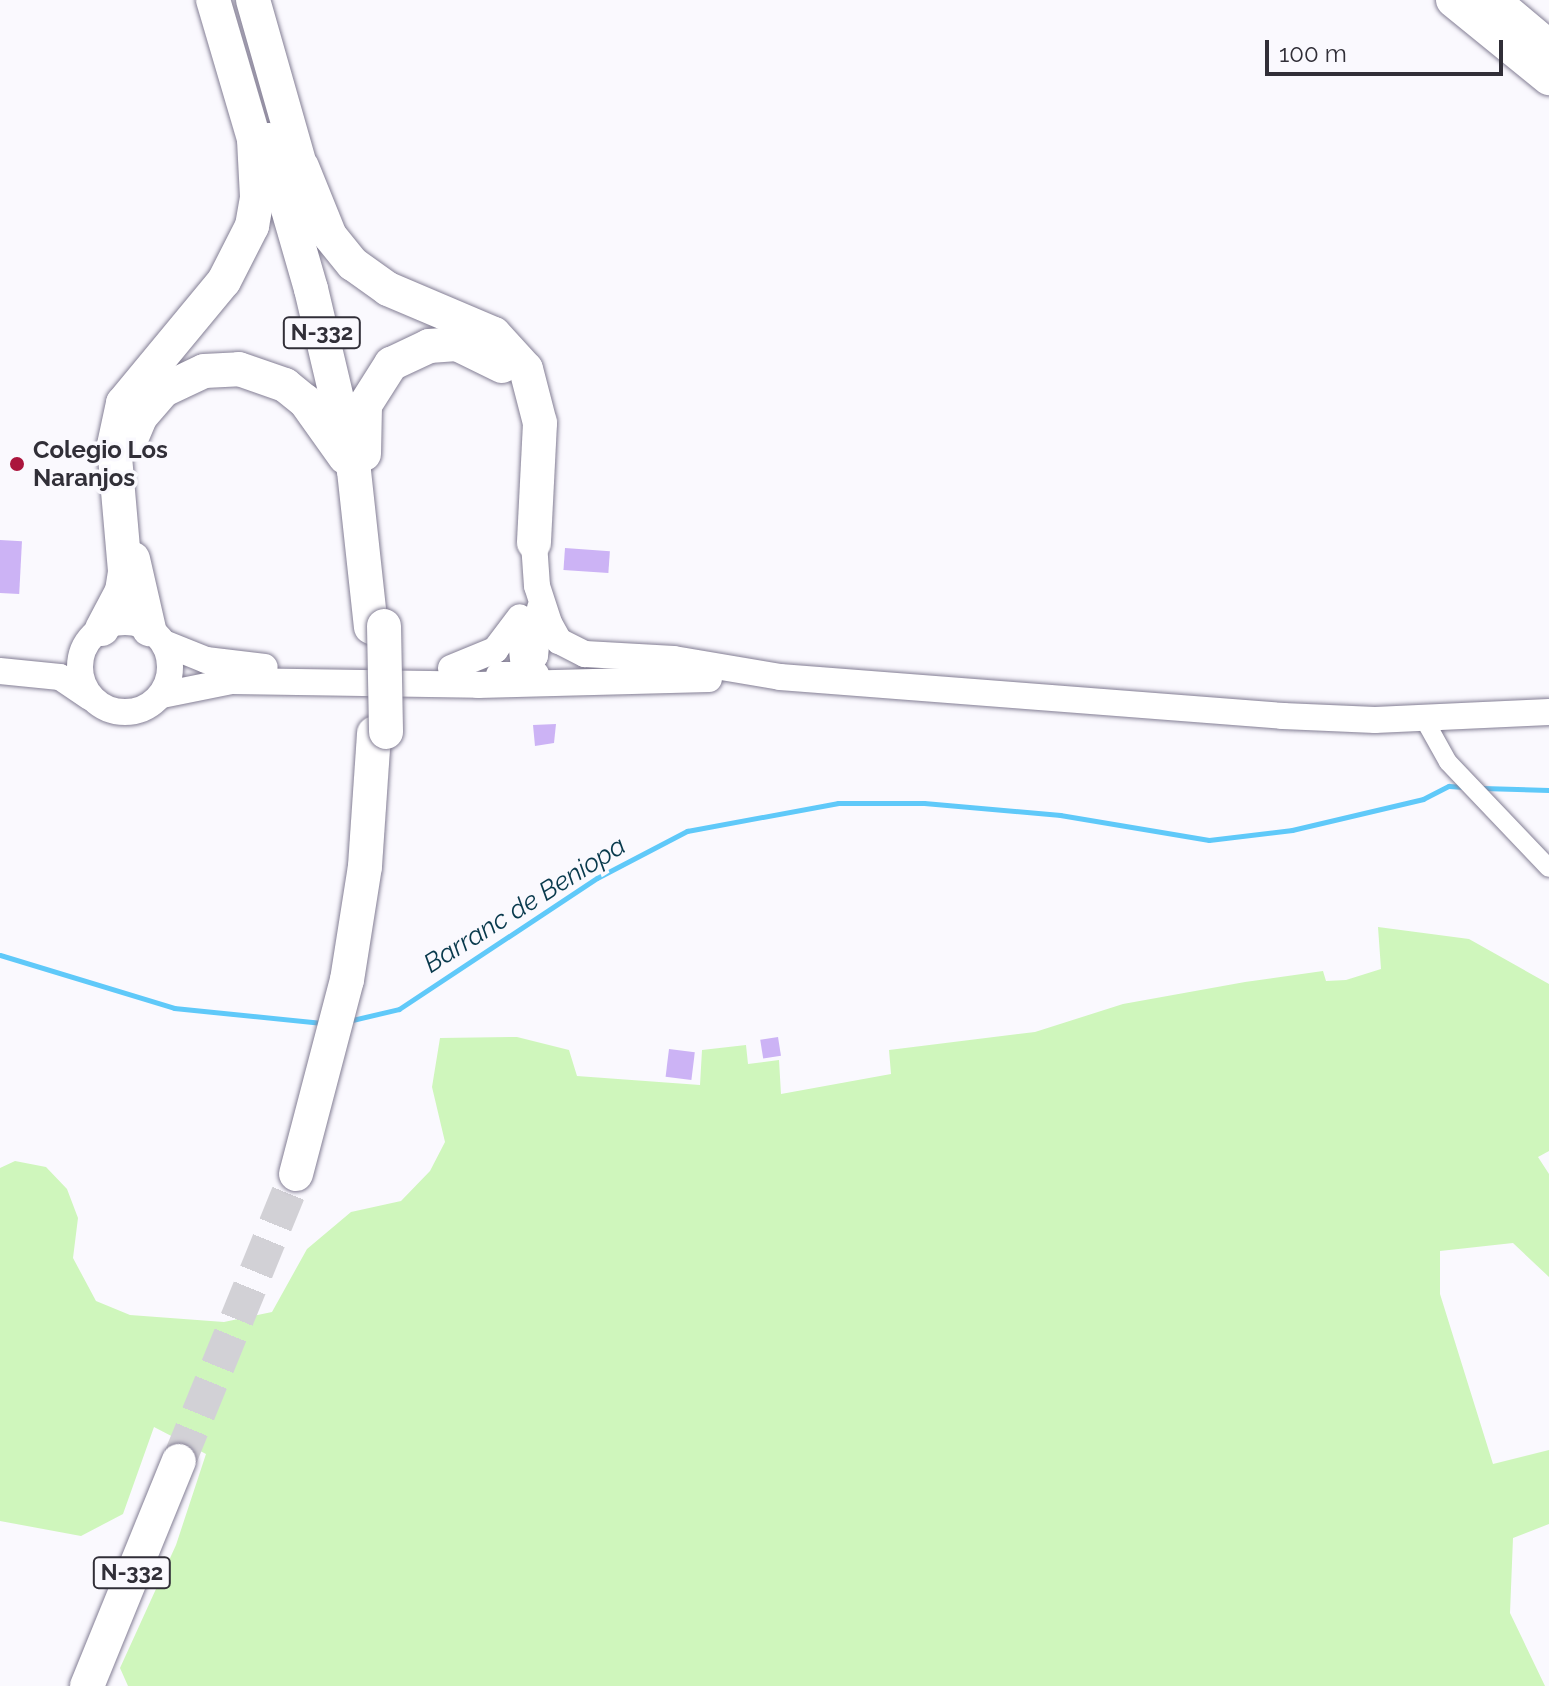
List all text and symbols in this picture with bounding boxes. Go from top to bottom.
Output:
scale bar [1269,24,1507,74]
text: 100 m [1279,39,1347,68]
road number: N-332 [282,315,362,351]
place label: Colegio Los Naranjos [33,436,168,492]
marker: Colegio Los Naranjos [8,455,26,473]
water label: Barranc de Beniopa [418,830,632,980]
road number: N-332 [92,1555,172,1591]

